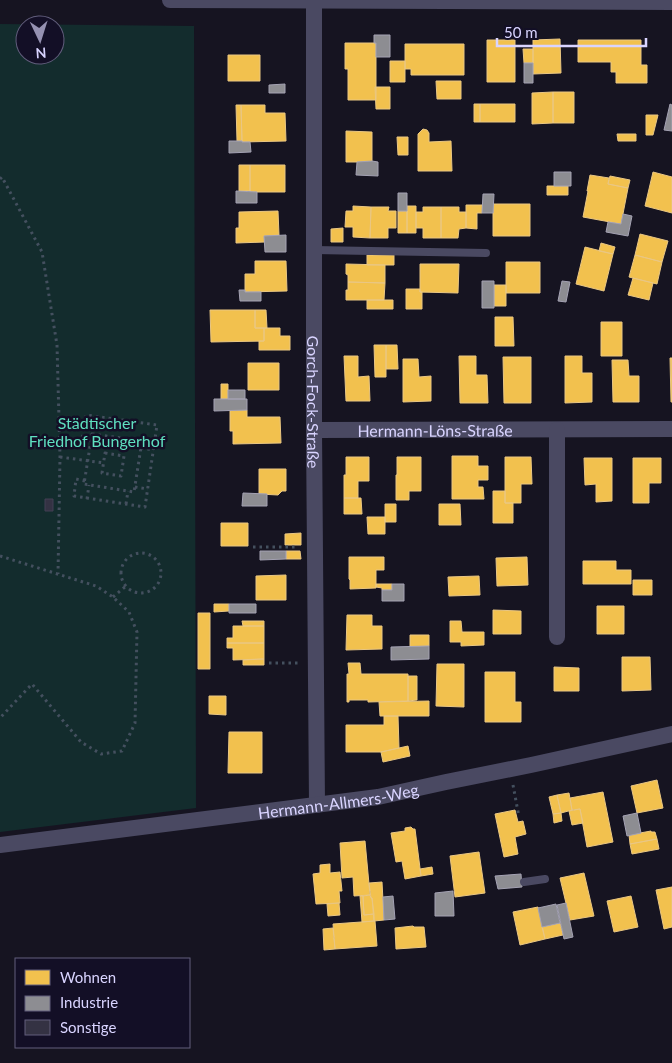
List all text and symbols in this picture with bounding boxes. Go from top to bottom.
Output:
north arrow [15,15,65,65]
scale bar [497,15,646,47]
text: 50 m [504,23,538,41]
text: N [35,45,47,62]
street label: Gorch-Fock-Straße [305,336,324,469]
park label: Städtischer Friedhof Bungerhof [29,413,166,450]
street label: Hermann-Löns-Straße [357,420,513,439]
street label: Hermann-Allmers-Weg [257,779,420,822]
legend [15,958,190,1048]
text: Wohnen [60,968,116,986]
text: Industrie [60,993,118,1011]
text: Sonstige [60,1018,116,1036]

